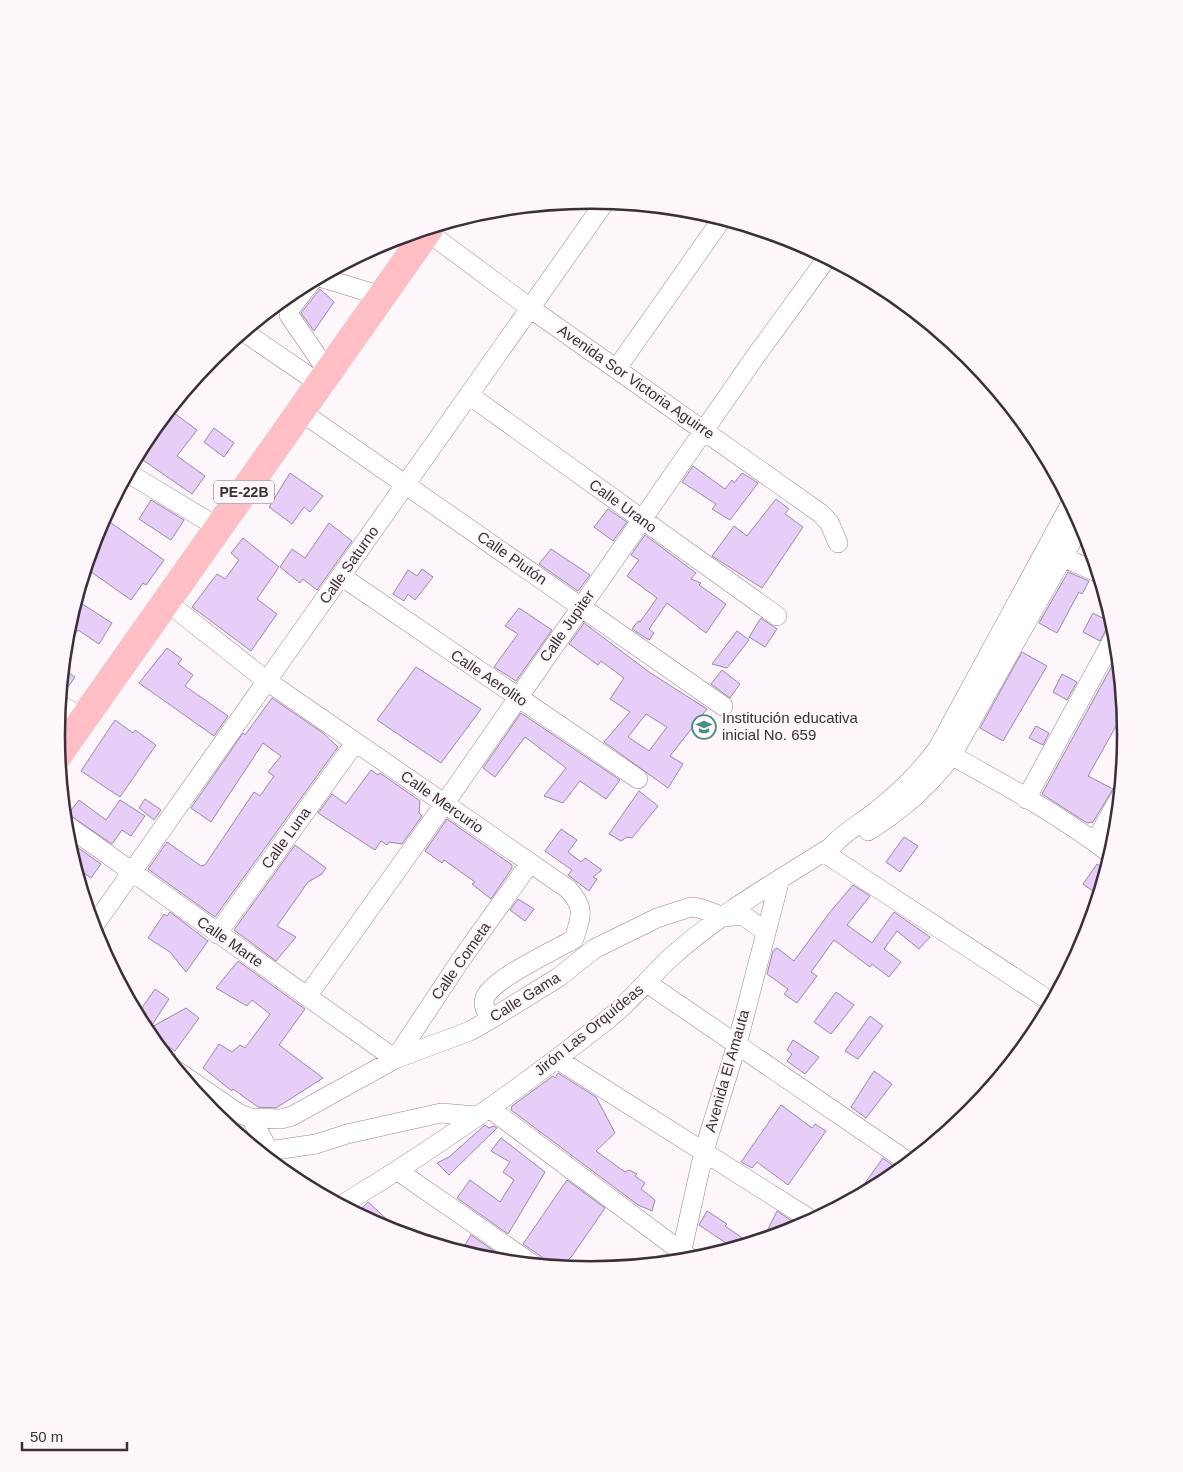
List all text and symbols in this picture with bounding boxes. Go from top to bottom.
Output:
street label: Avenida Sor Victoria Aguirre [555,321,718,442]
street label: Calle Urano [586,475,660,536]
road number: PE-22B [214,481,274,504]
street label: Calle Saturno [316,523,382,607]
street label: Calle Plutón [474,527,550,588]
street label: Calle Jupiter [536,587,597,665]
street label: Calle Aerolito [448,646,531,709]
place label: Institución educativa inicial No. 659 [722,709,859,743]
school or university icon: Institución educativa inicial No. 659 [691,714,717,740]
street label: Calle Mercurio [398,767,487,836]
street label: Calle Luna [258,803,314,872]
street label: Calle Marte [194,913,267,971]
street label: Calle Cometa [428,918,494,1003]
street label: Calle Gama [487,968,563,1025]
street label: Jirón Las Orquídeas [531,981,647,1079]
street label: Avenida El Amauta [701,1007,752,1134]
scale bar [22,1420,128,1452]
text: 50 m [30,1428,63,1445]

